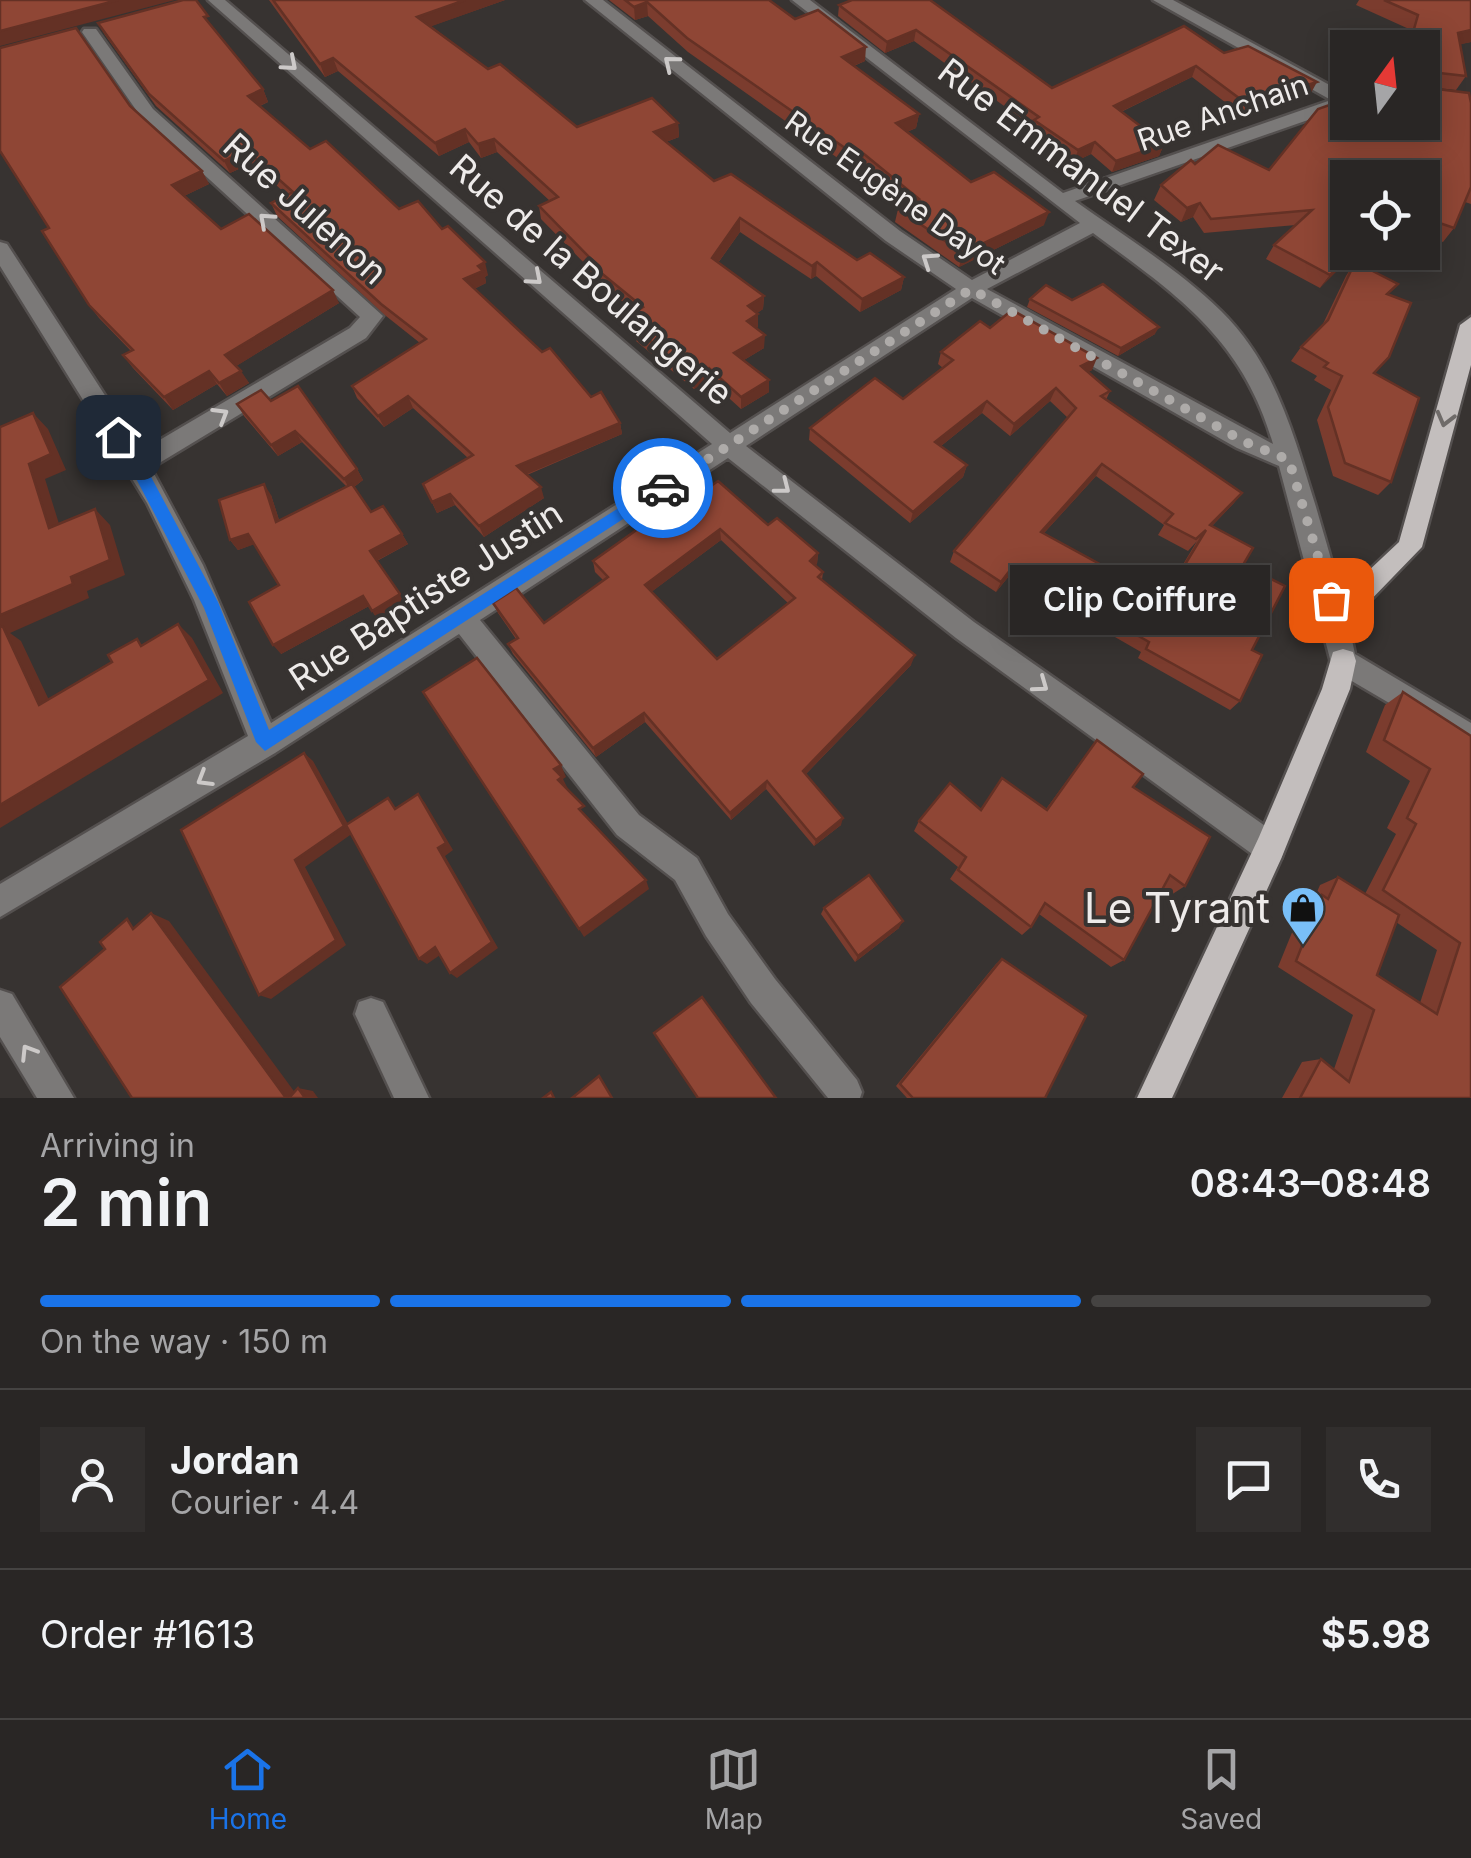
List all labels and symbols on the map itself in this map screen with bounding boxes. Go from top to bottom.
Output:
north arrow [1330,30,1440,140]
street label: Rue Emmanuel Texer [930,49,1233,291]
one-way arrow [278,53,297,71]
one-way arrow [664,57,682,75]
street label: Rue Anchain [1133,66,1313,158]
street label: Rue Eugène Dayot [779,103,1013,282]
street label: Rue Julenon [215,124,396,293]
street label: Rue de la Boulangerie [442,145,742,414]
one-way arrow [259,214,278,232]
one-way arrow [921,254,940,272]
one-way arrow [523,266,542,284]
pin [76,395,161,480]
one-way arrow [210,408,228,427]
one-way arrow [1436,410,1457,427]
courier [613,438,713,538]
one-way arrow [772,475,790,493]
street label: Rue Baptiste Justin [281,491,570,699]
pin [1289,558,1374,643]
callout: Clip Coiffure [1011,565,1271,635]
one-way arrow [1030,673,1048,690]
one-way arrow [197,767,215,786]
place label: Le Tyrant [1084,882,1270,933]
shop icon: Le Tyrant [1280,885,1326,946]
one-way arrow [22,1045,41,1063]

